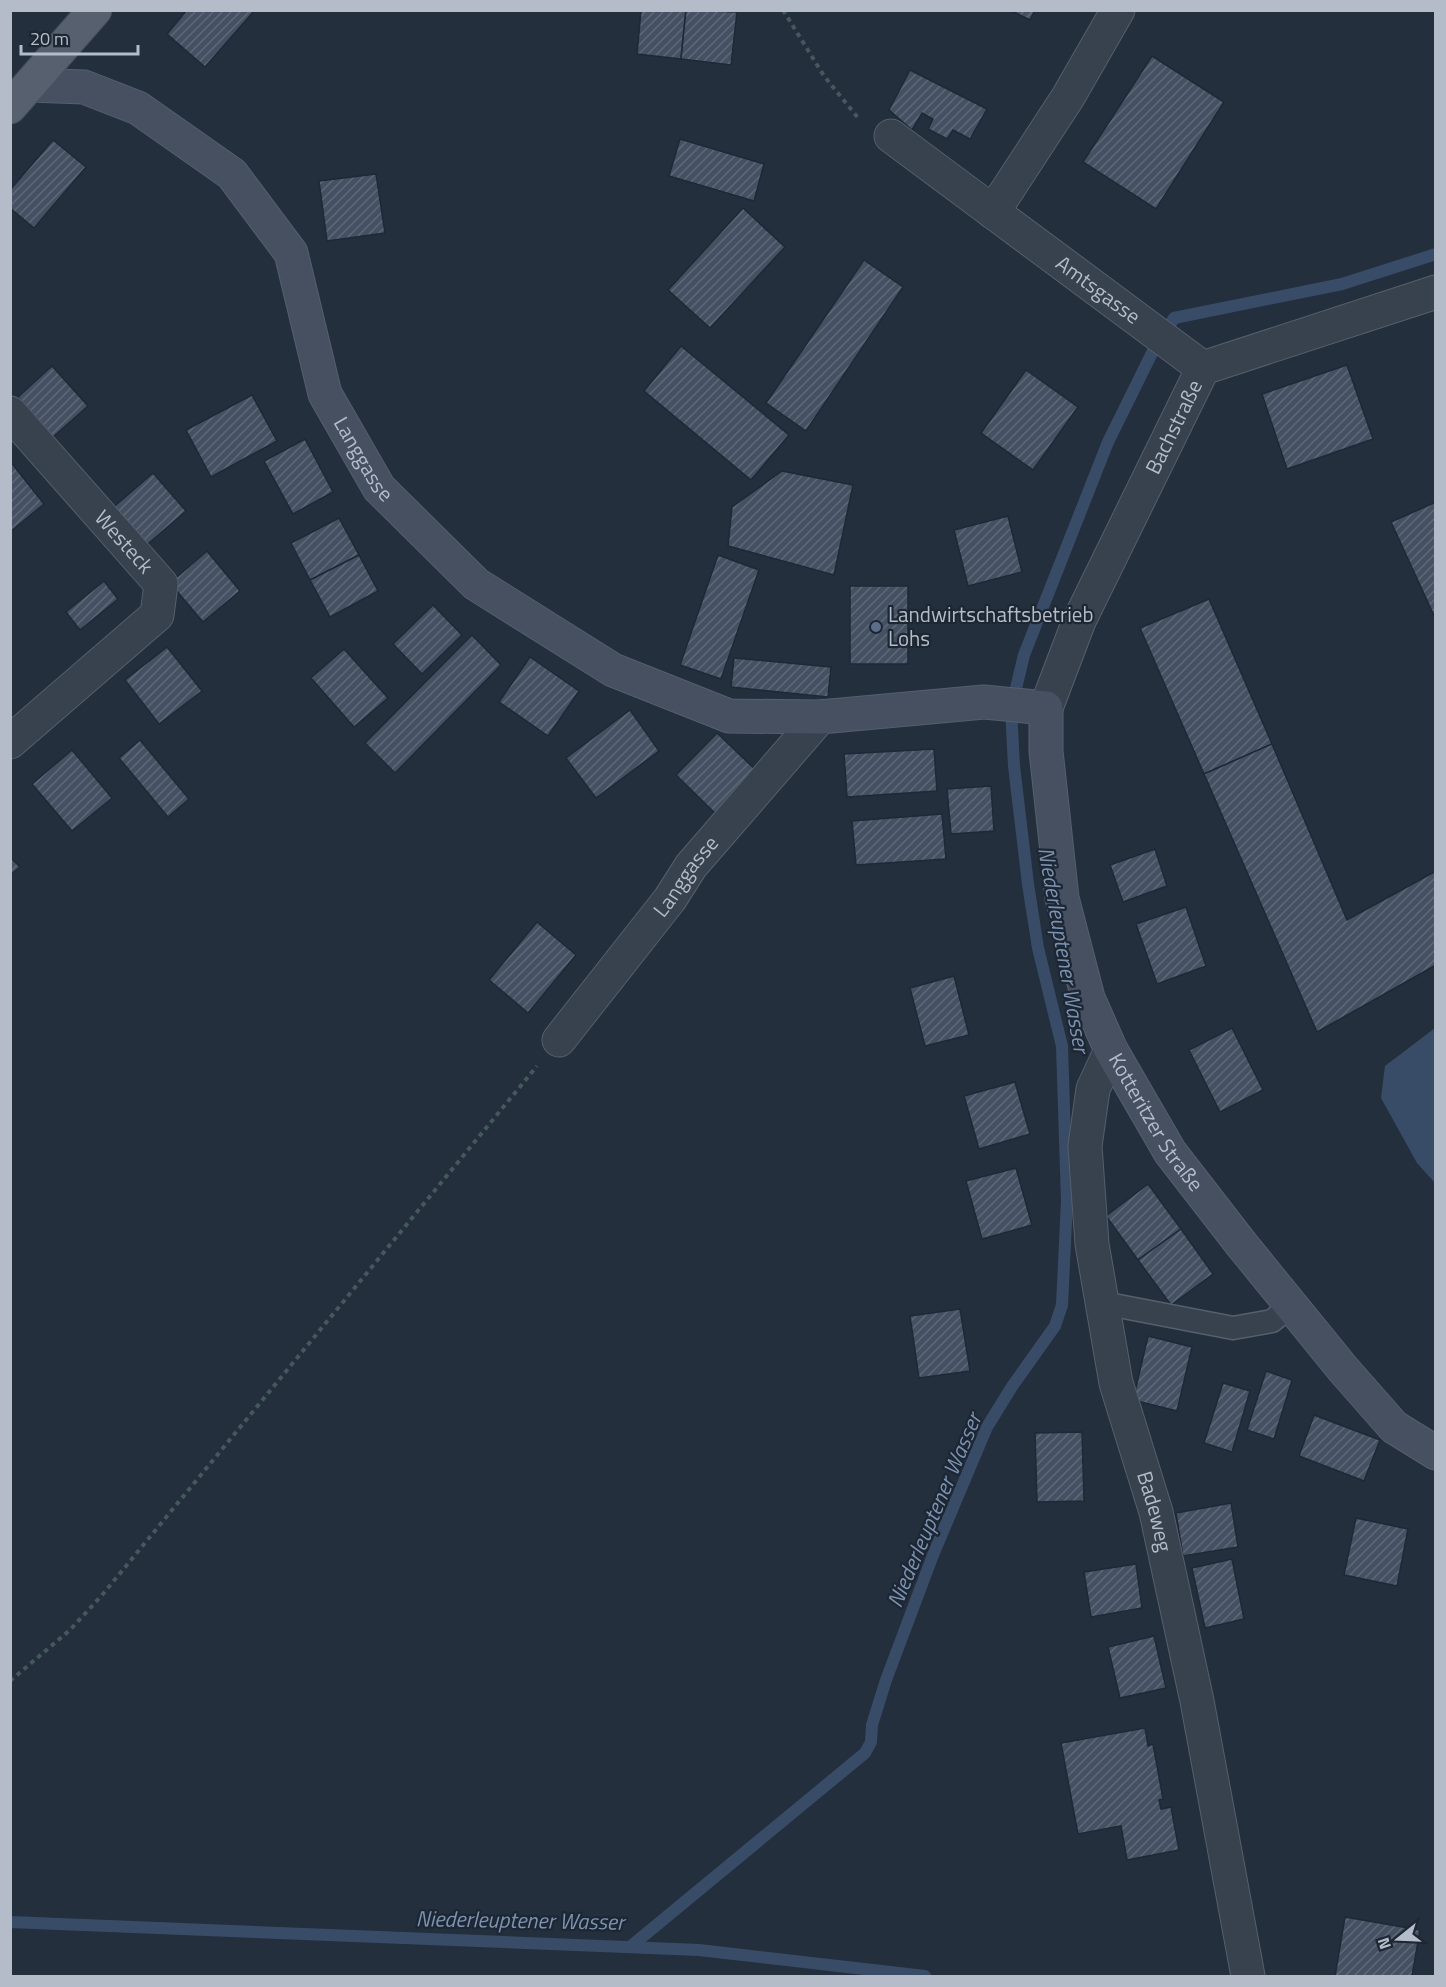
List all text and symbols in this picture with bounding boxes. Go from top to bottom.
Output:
scale bar [21,18,138,56]
text: 20 m [30,25,69,52]
street label: Amtsgasse [1050,247,1148,331]
street label: Bachstraße [1136,374,1210,479]
street label: Langgasse [326,410,401,509]
street label: Westeck [88,502,162,580]
place label: Landwirtschaftsbetrieb Lohs [888,598,1093,654]
marker: Landwirtschaftsbetrieb Lohs [869,620,883,634]
street label: Langgasse [645,828,726,924]
water label: Niederleuptener Wasser [1029,844,1099,1058]
street label: Kotteritzer Straße [1101,1047,1212,1198]
water label: Niederleuptener Wasser [878,1405,992,1612]
street label: Badeweg [1129,1467,1181,1555]
water label: Niederleuptener Wasser [416,1901,627,1939]
north arrow [1368,1909,1428,1969]
text: N [1371,1935,1397,1953]

